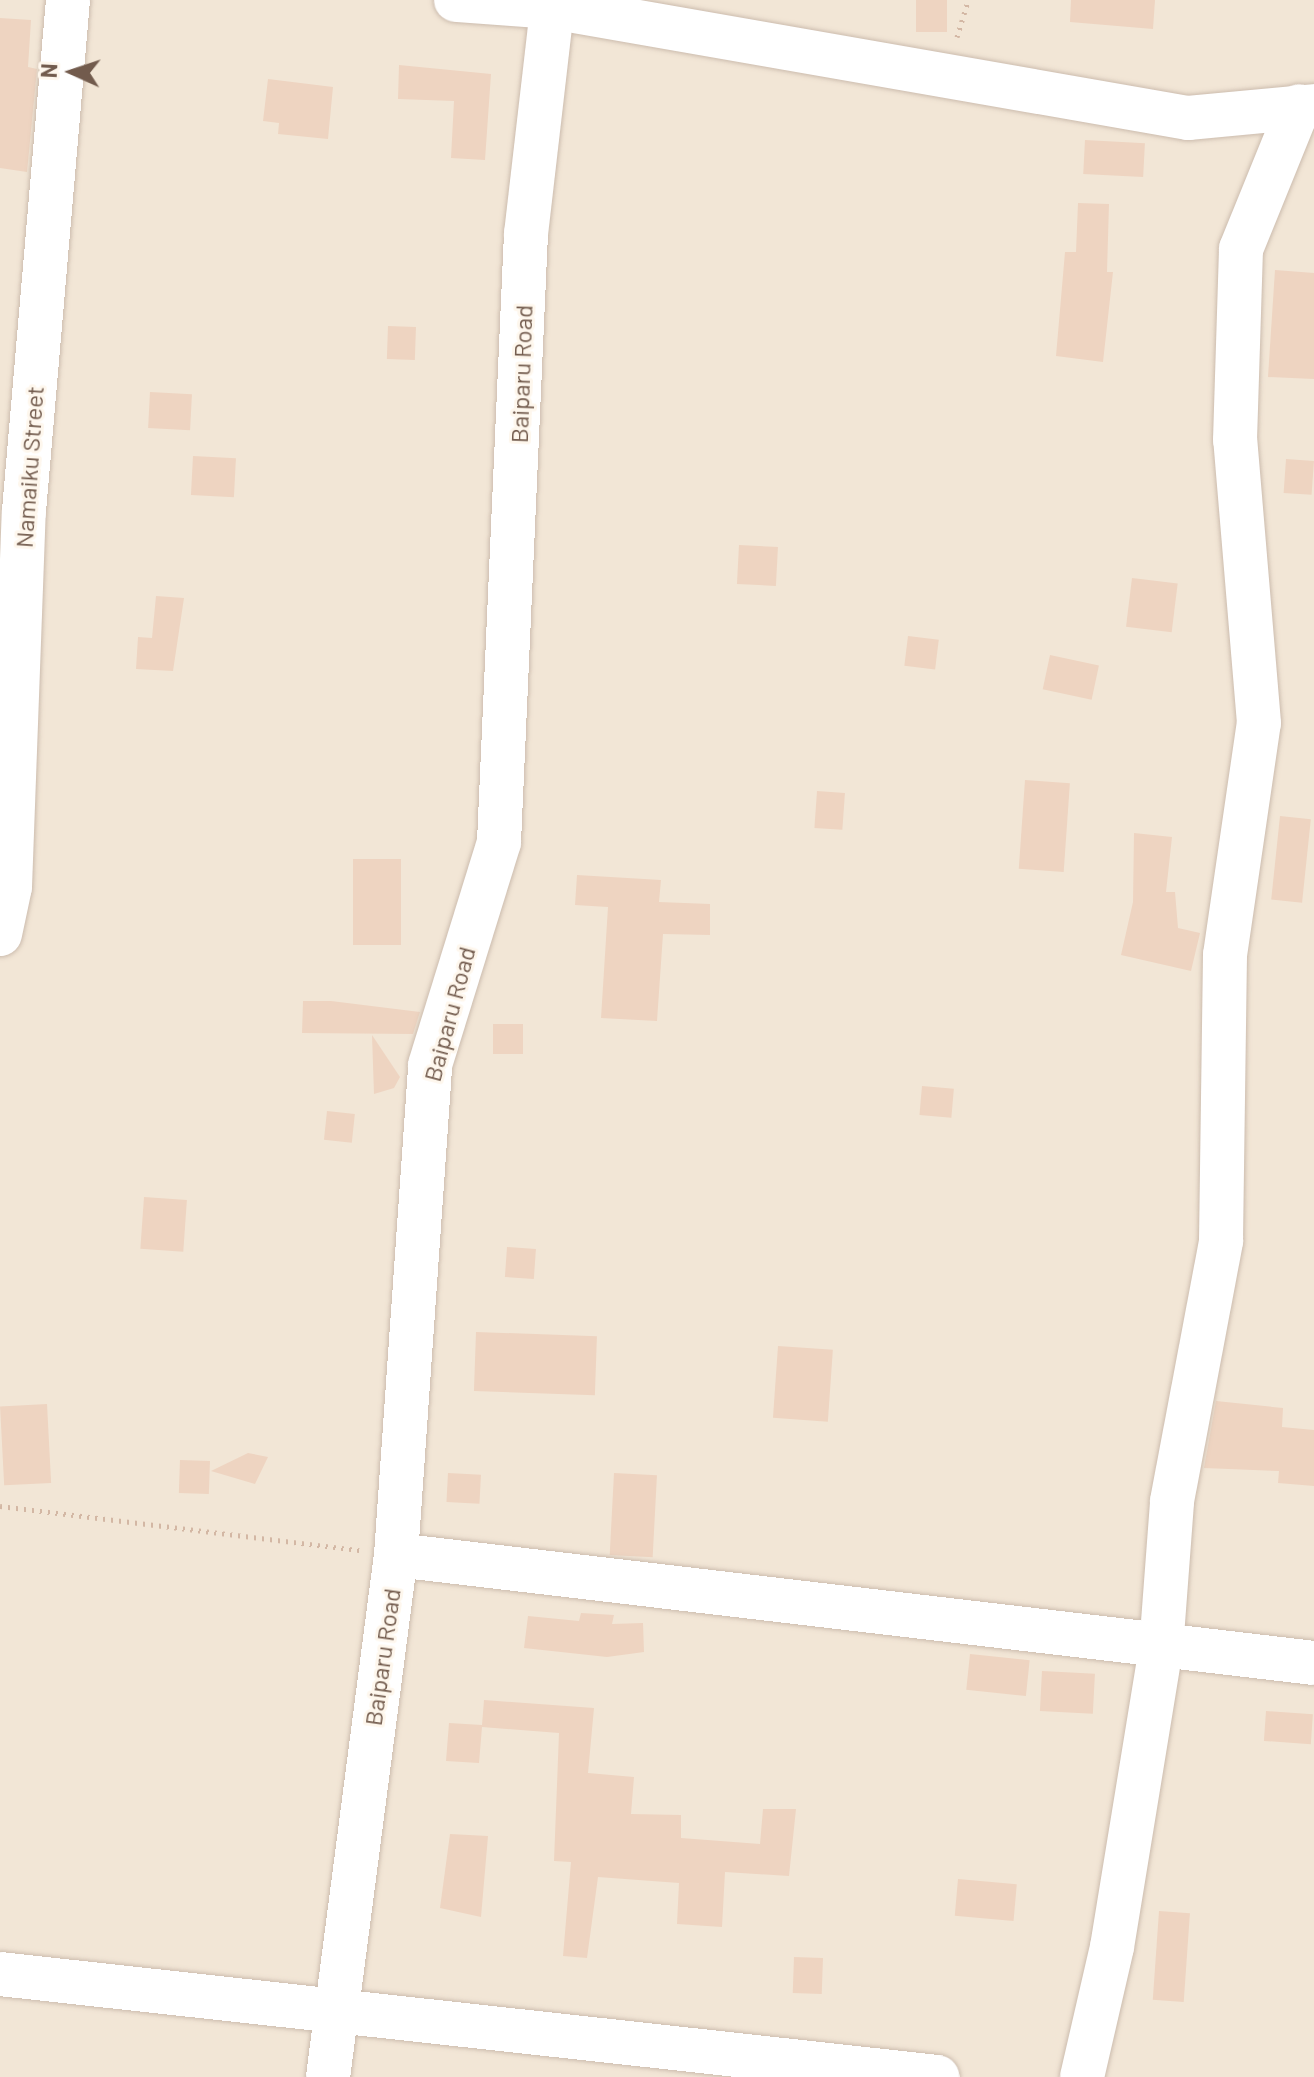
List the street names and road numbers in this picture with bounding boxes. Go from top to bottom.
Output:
street label: Baiparu Road [504,304,538,444]
street label: Namaiku Street [9,385,49,549]
street label: Baiparu Road [417,943,481,1085]
street label: Baiparu Road [358,1587,406,1727]

